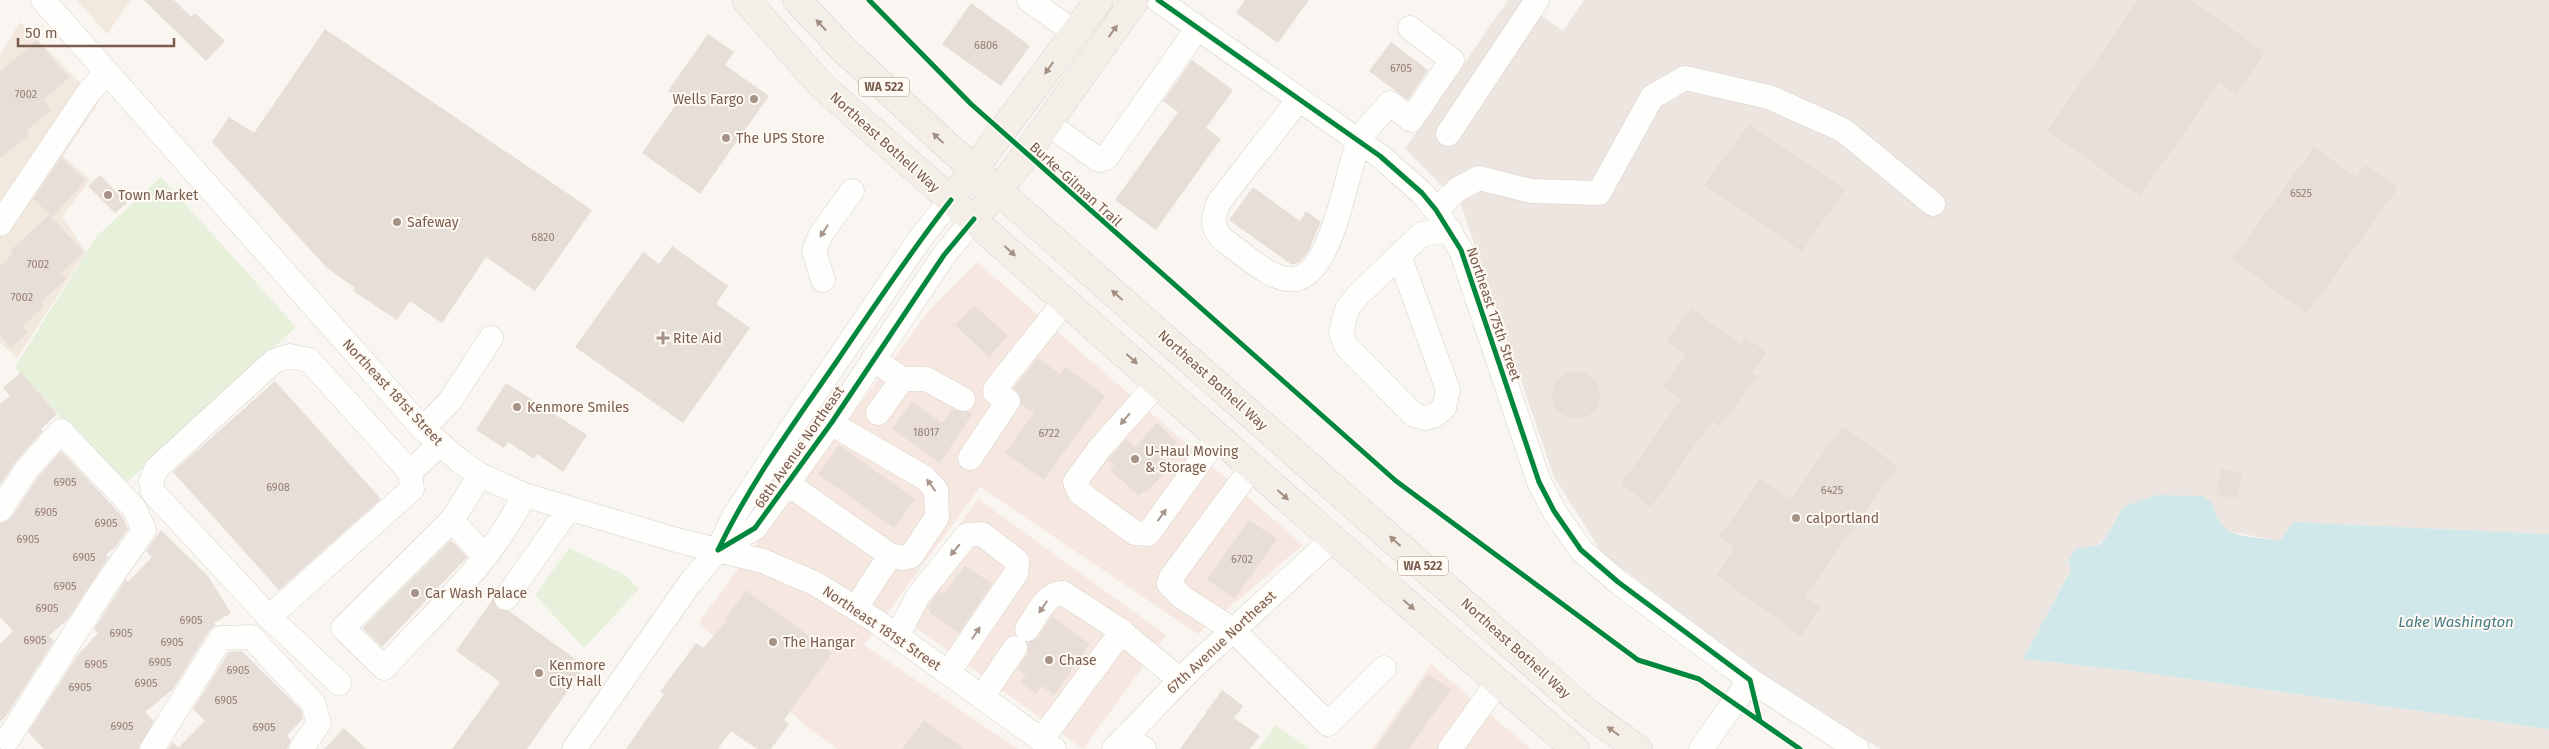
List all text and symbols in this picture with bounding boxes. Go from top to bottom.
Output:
scale bar [18,15,174,47]
one-way arrow [815,20,827,32]
text: 50 m [25,24,58,42]
one-way arrow [1108,24,1118,38]
house number: 6806 [974,39,998,52]
one-way arrow [1044,61,1054,74]
house number: 6705 [1390,62,1412,75]
road number: WA 522 [859,77,909,96]
house number: 7002 [15,88,37,101]
street label: Northeast Bothell Way [826,89,943,196]
place label: Wells Fargo [672,91,744,108]
marker: Wells Fargo [748,93,760,105]
place label: The UPS Store [736,130,825,147]
marker: The UPS Store [720,132,732,144]
one-way arrow [931,132,944,143]
street label: Burke-Gilman Trail [1026,139,1125,230]
place label: Town Market [118,187,199,204]
house number: 6525 [2290,187,2313,200]
marker: Town Market [102,189,114,201]
place label: Safeway [407,214,459,231]
marker: Safeway [391,216,403,228]
one-way arrow [819,224,829,238]
house number: 6820 [531,231,555,244]
one-way arrow [1004,245,1016,257]
street label: Northeast 175th Street [1463,245,1525,384]
house number: 7002 [27,258,49,271]
one-way arrow [1112,289,1124,301]
house number: 7002 [11,291,33,304]
street label: Northeast Bothell Way [1154,327,1271,434]
place label: Rite Aid [673,330,722,347]
marker: Rite Aid [657,332,669,344]
street label: Northeast 181st Street [339,336,447,450]
one-way arrow [1125,354,1138,365]
street label: 68th Avenue Northeast [751,382,849,512]
place label: Kenmore Smiles [527,399,630,416]
marker: Kenmore Smiles [511,401,523,413]
one-way arrow [1119,412,1131,424]
house number: 18017 [913,426,939,439]
house number: 6722 [1038,427,1060,440]
place label: U-Haul Moving & Storage [1145,443,1239,476]
marker: U-Haul Moving & Storage [1129,453,1141,465]
house number: 6905 [53,476,77,489]
one-way arrow [926,478,936,492]
house number: 6908 [266,481,290,494]
house number: 6425 [1821,484,1844,497]
one-way arrow [1277,489,1289,501]
house number: 6905 [34,506,58,519]
one-way arrow [1157,508,1167,521]
place label: calportland [1806,510,1879,527]
marker: calportland [1790,512,1802,524]
house number: 6905 [94,517,118,530]
house number: 6905 [16,533,40,546]
one-way arrow [1389,535,1401,547]
one-way arrow [949,543,961,555]
house number: 6905 [72,551,96,564]
house number: 6702 [1231,553,1253,566]
road number: WA 522 [1398,556,1448,576]
house number: 6905 [53,580,77,593]
street label: Northeast 181st Street [819,582,945,675]
place label: Car Wash Palace [425,585,527,602]
marker: Car Wash Palace [409,587,421,599]
street label: 67th Avenue Northeast [1163,587,1280,697]
street label: Northeast Bothell Way [1457,595,1574,702]
one-way arrow [1403,599,1415,611]
one-way arrow [1038,600,1047,614]
house number: 6905 [35,602,59,615]
water label: Lake Washington [2398,613,2514,631]
house number: 6905 [179,614,203,627]
one-way arrow [971,626,981,640]
house number: 6905 [109,627,133,640]
house number: 6905 [23,634,47,647]
place label: The Hangar [783,634,856,651]
house number: 6905 [160,636,184,649]
marker: The Hangar [767,636,779,648]
place label: Chase [1059,652,1097,669]
marker: Chase [1043,654,1055,666]
house number: 6905 [148,656,172,669]
place label: Kenmore City Hall [549,657,606,690]
house number: 6905 [84,658,108,671]
house number: 6905 [226,664,250,677]
marker: Kenmore City Hall [533,667,545,679]
house number: 6905 [134,677,158,690]
house number: 6905 [68,681,92,694]
house number: 6905 [214,694,238,707]
house number: 6905 [110,720,134,733]
house number: 6905 [252,721,276,734]
one-way arrow [1606,726,1620,736]

